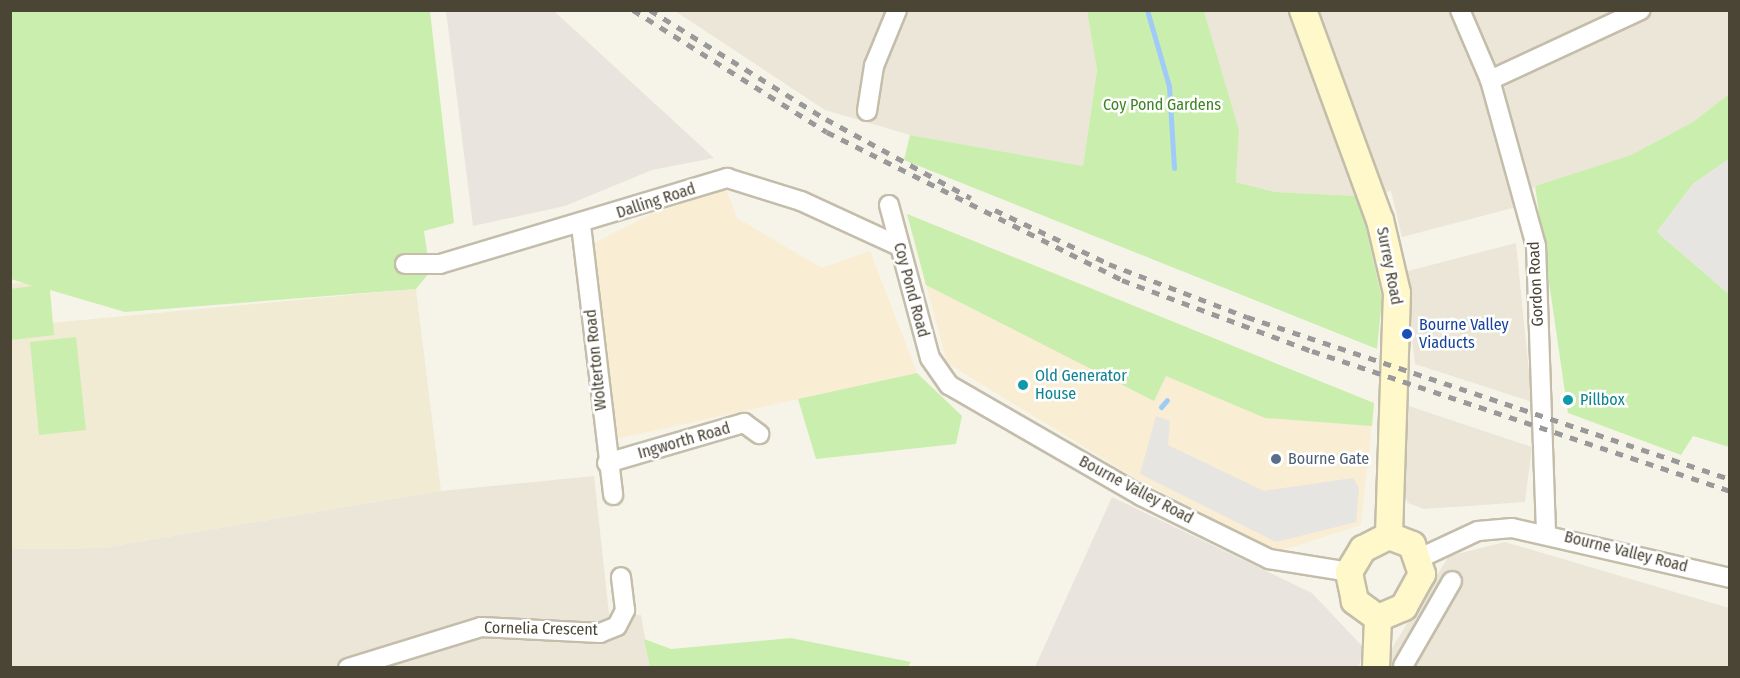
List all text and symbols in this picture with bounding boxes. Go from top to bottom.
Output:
park label: Coy Pond Gardens [1103,95,1221,115]
street label: Dalling Road [614,179,698,223]
street label: Surrey Road [1372,225,1406,307]
street label: Coy Pond Road [889,241,933,339]
street label: Gordon Road [1524,241,1548,327]
street label: Wolterton Road [581,308,611,412]
place label: Bourne Valley Viaducts [1419,315,1509,353]
marker: Bourne Valley Viaducts [1400,327,1414,341]
place label: Old Generator House [1035,366,1127,404]
marker: Old Generator House [1016,378,1030,392]
place label: Pillbox [1580,390,1625,410]
marker: Pillbox [1561,393,1575,407]
street label: Ingworth Road [636,419,732,463]
place label: Bourne Gate [1288,449,1369,469]
street label: Bourne Valley Road [1076,452,1196,528]
marker: Bourne Gate [1269,452,1283,466]
street label: Bourne Valley Road [1562,527,1690,577]
street label: Cornelia Crescent [484,618,598,640]

